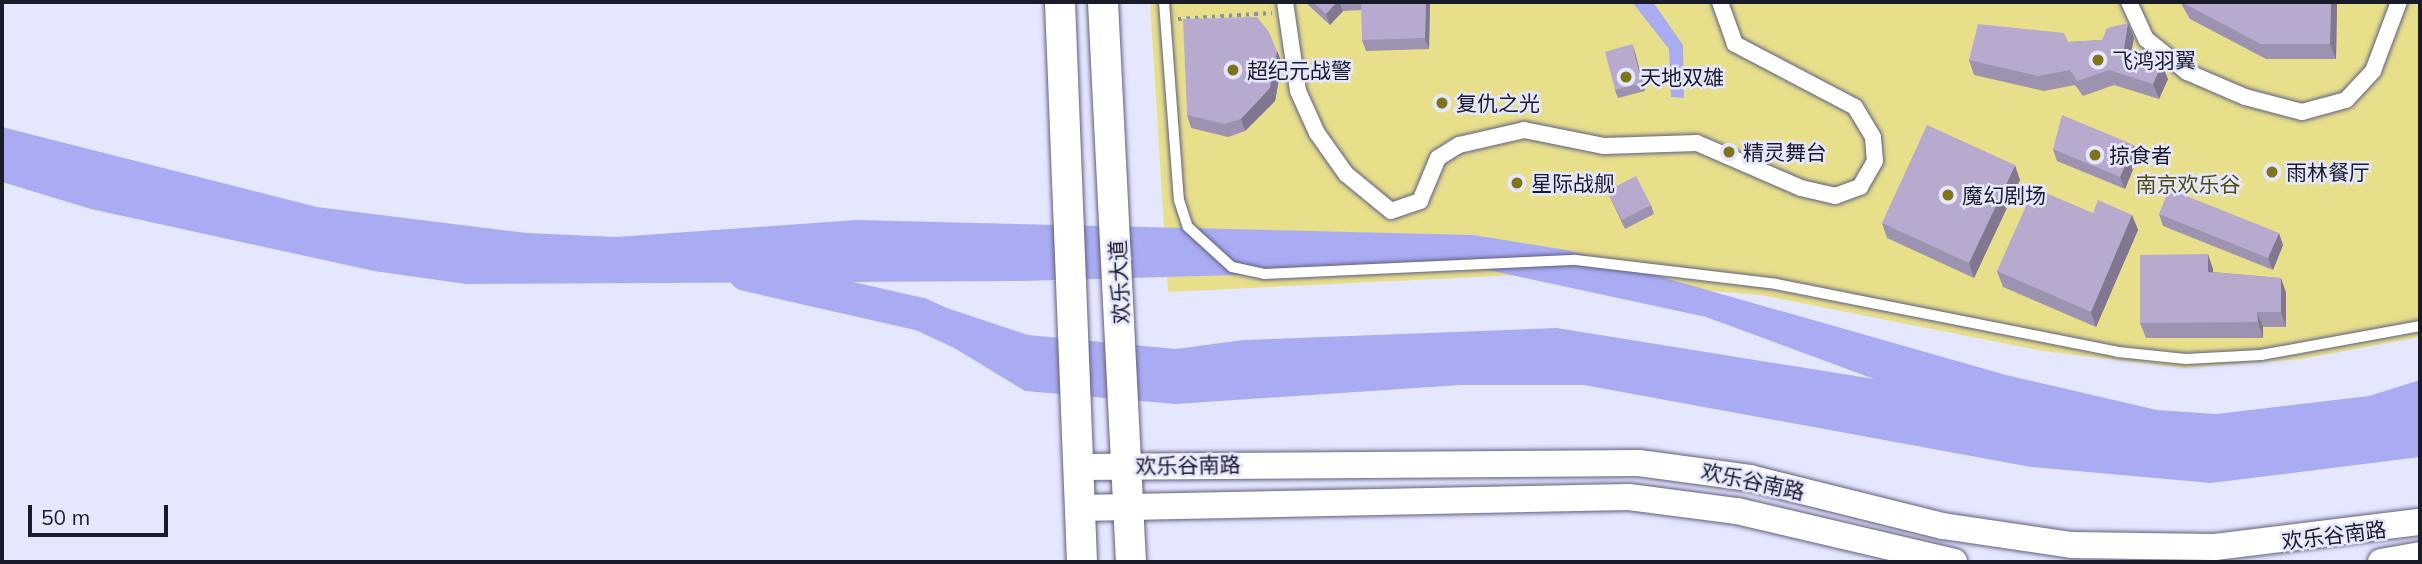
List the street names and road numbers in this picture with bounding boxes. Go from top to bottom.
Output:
street label: 欢乐大道 [1104,239,1134,325]
street label: 欢乐谷南路 [1135,451,1241,479]
street label: 欢乐谷南路 [1699,458,1807,504]
street label: 欢乐谷南路 [2280,516,2388,554]

